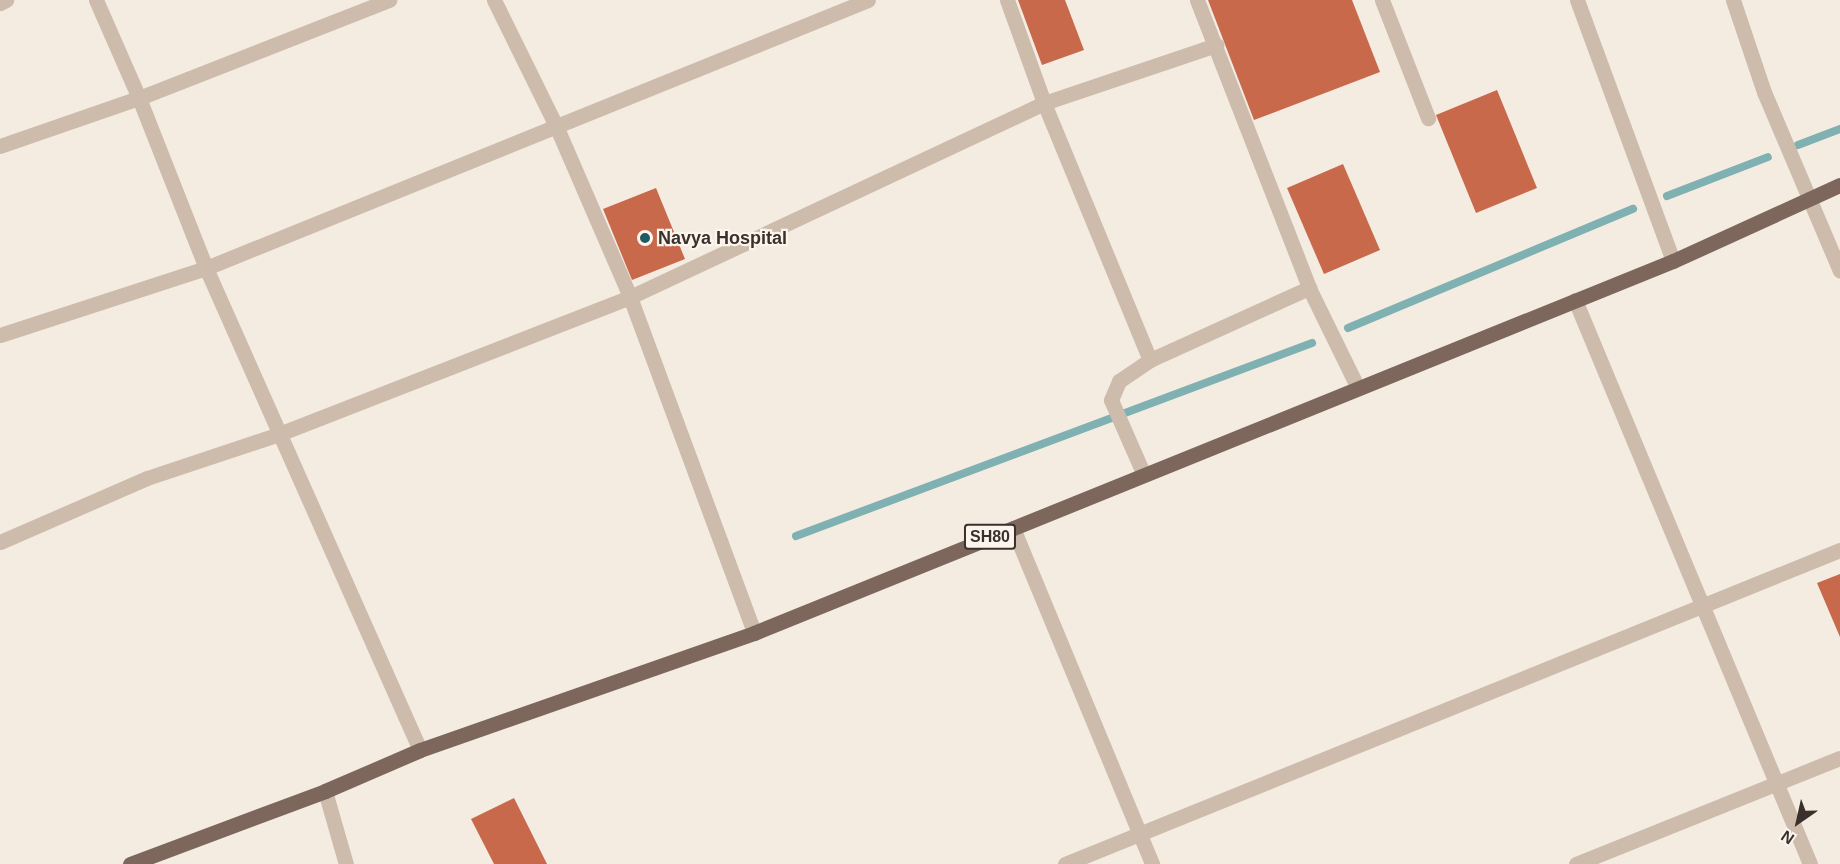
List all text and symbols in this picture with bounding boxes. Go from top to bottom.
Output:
place label: Navya Hospital [658,227,787,249]
marker: Navya Hospital [636,229,654,247]
road number: SH80 [963,524,1017,550]
north arrow [1768,792,1828,852]
text: N [1778,827,1797,848]

